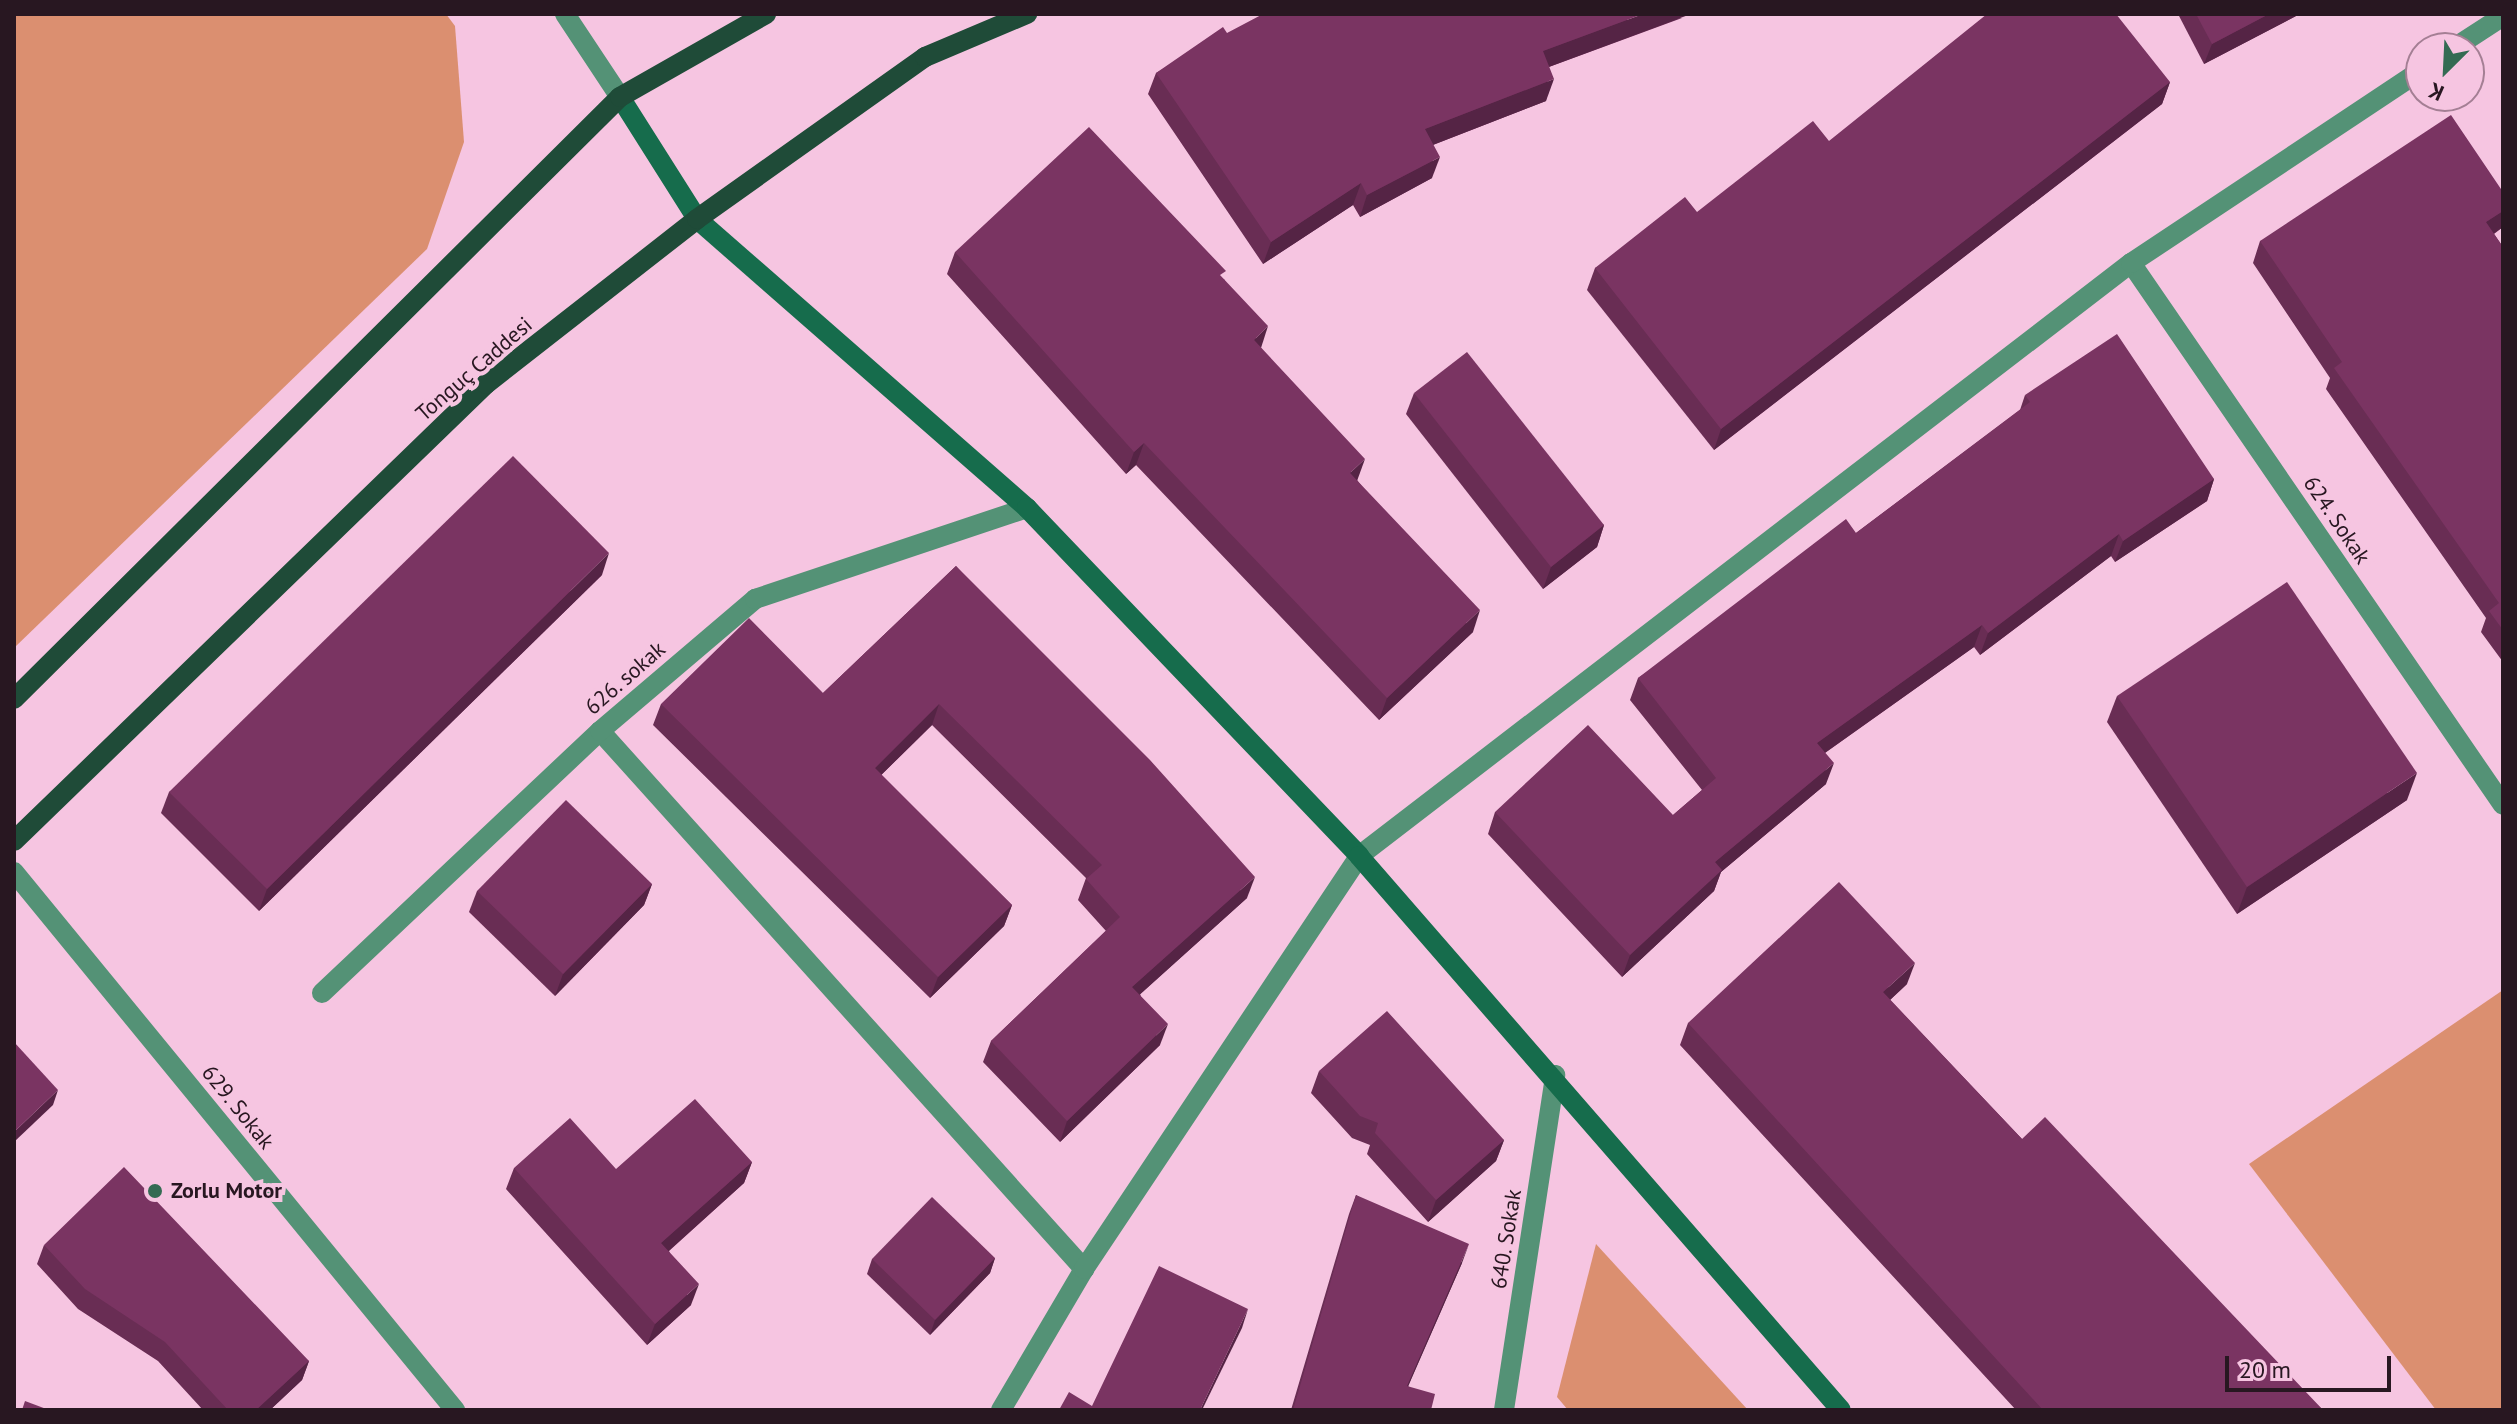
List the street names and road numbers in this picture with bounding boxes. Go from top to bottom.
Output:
street label: Tonguç Caddesi [410,311,538,427]
street label: 624. Sokak [2298,470,2376,570]
street label: 626. sokak [579,635,671,721]
street label: 629. Sokak [196,1059,280,1155]
street label: 640. Sokak [1485,1187,1527,1291]

